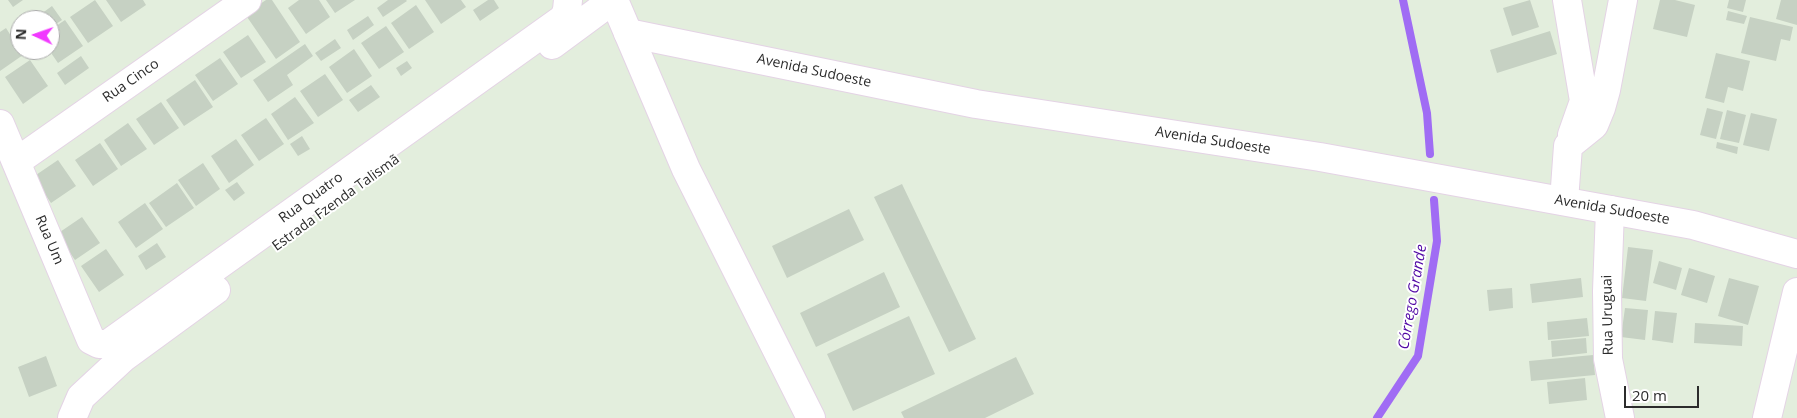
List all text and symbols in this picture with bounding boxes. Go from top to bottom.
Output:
north arrow [10,10,60,60]
text: N [11,28,30,40]
street label: Avenida Sudoeste [755,51,873,91]
street label: Rua Cinco [100,56,162,106]
street label: Avenida Sudoeste [1154,124,1272,158]
street label: Estrada Fzenda Talismã [269,151,403,255]
street label: Rua Quatro [276,169,346,227]
street label: Avenida Sudoeste [1553,192,1671,228]
street label: Rua Um [31,213,67,267]
water label: Córrego Grande [1395,243,1431,351]
street label: Rua Uruguai [1599,275,1617,355]
scale bar [1627,376,1702,408]
text: 20 m [1632,385,1667,405]

